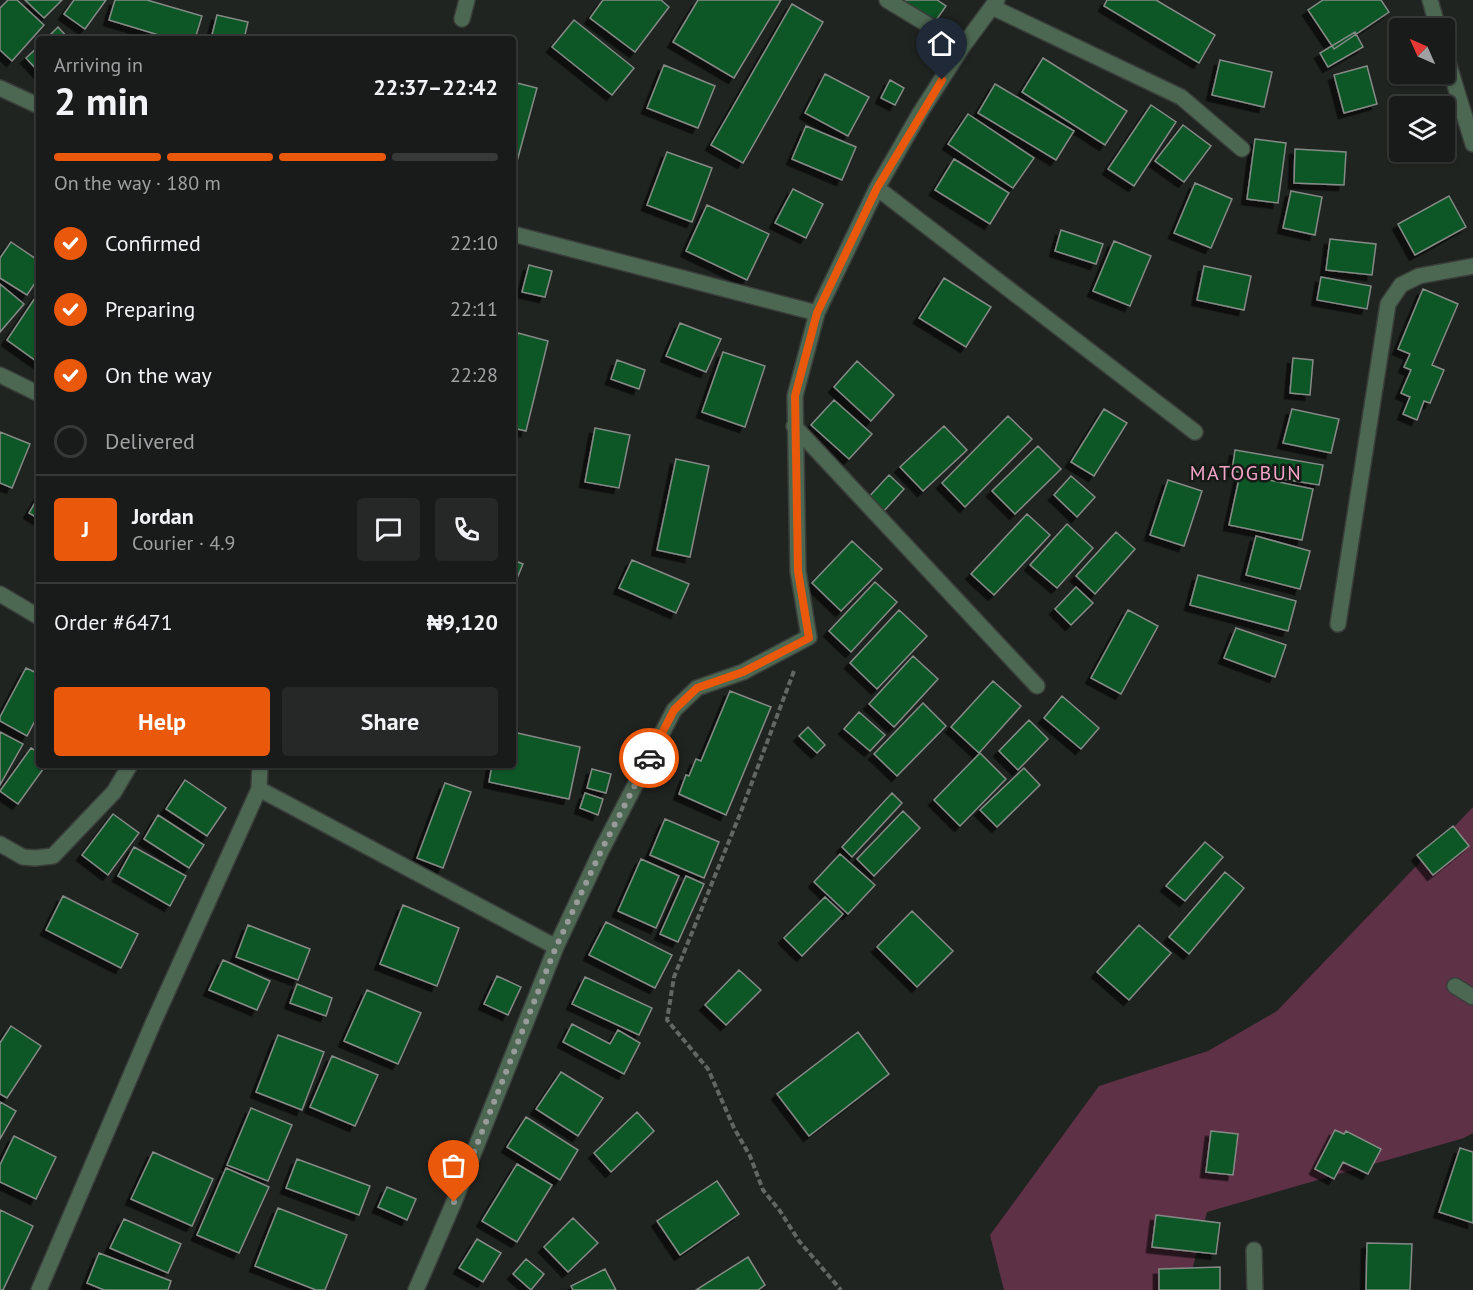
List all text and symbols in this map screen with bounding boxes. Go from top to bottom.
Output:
pin [916,18,967,80]
north arrow [1389,18,1455,84]
map controls [1389,18,1455,162]
icon: home [925,27,958,60]
text: Arriving in [54,52,143,78]
text: 22:37–22:42 [373,73,498,101]
text: 2 min [54,75,149,126]
button: layers [1389,96,1455,162]
text: On the way · 180 m [54,170,221,196]
icon: check [54,227,87,260]
text: Confirmed [105,229,201,257]
text: 22:10 [450,230,498,256]
icon: check [54,293,87,326]
text: Preparing [105,295,195,323]
text: 22:11 [450,296,498,322]
icon: check [54,359,87,392]
text: On the way [105,361,212,389]
text: 22:28 [450,362,498,388]
text: Delivered [105,427,195,455]
district label: MATOGBUN [1190,460,1302,486]
button: chat [357,498,420,561]
button: phone [435,498,498,561]
text: Jordan [132,502,194,530]
text: J [82,515,89,543]
text: Courier · 4.9 [132,530,235,556]
text: Order #6471 [54,608,173,636]
text: ₦9,120 [427,608,498,636]
button: Help [54,687,270,756]
button: Share [282,687,498,756]
courier [619,728,679,788]
icon: car [633,742,666,775]
pin [428,1140,479,1202]
icon: bag [437,1149,470,1182]

